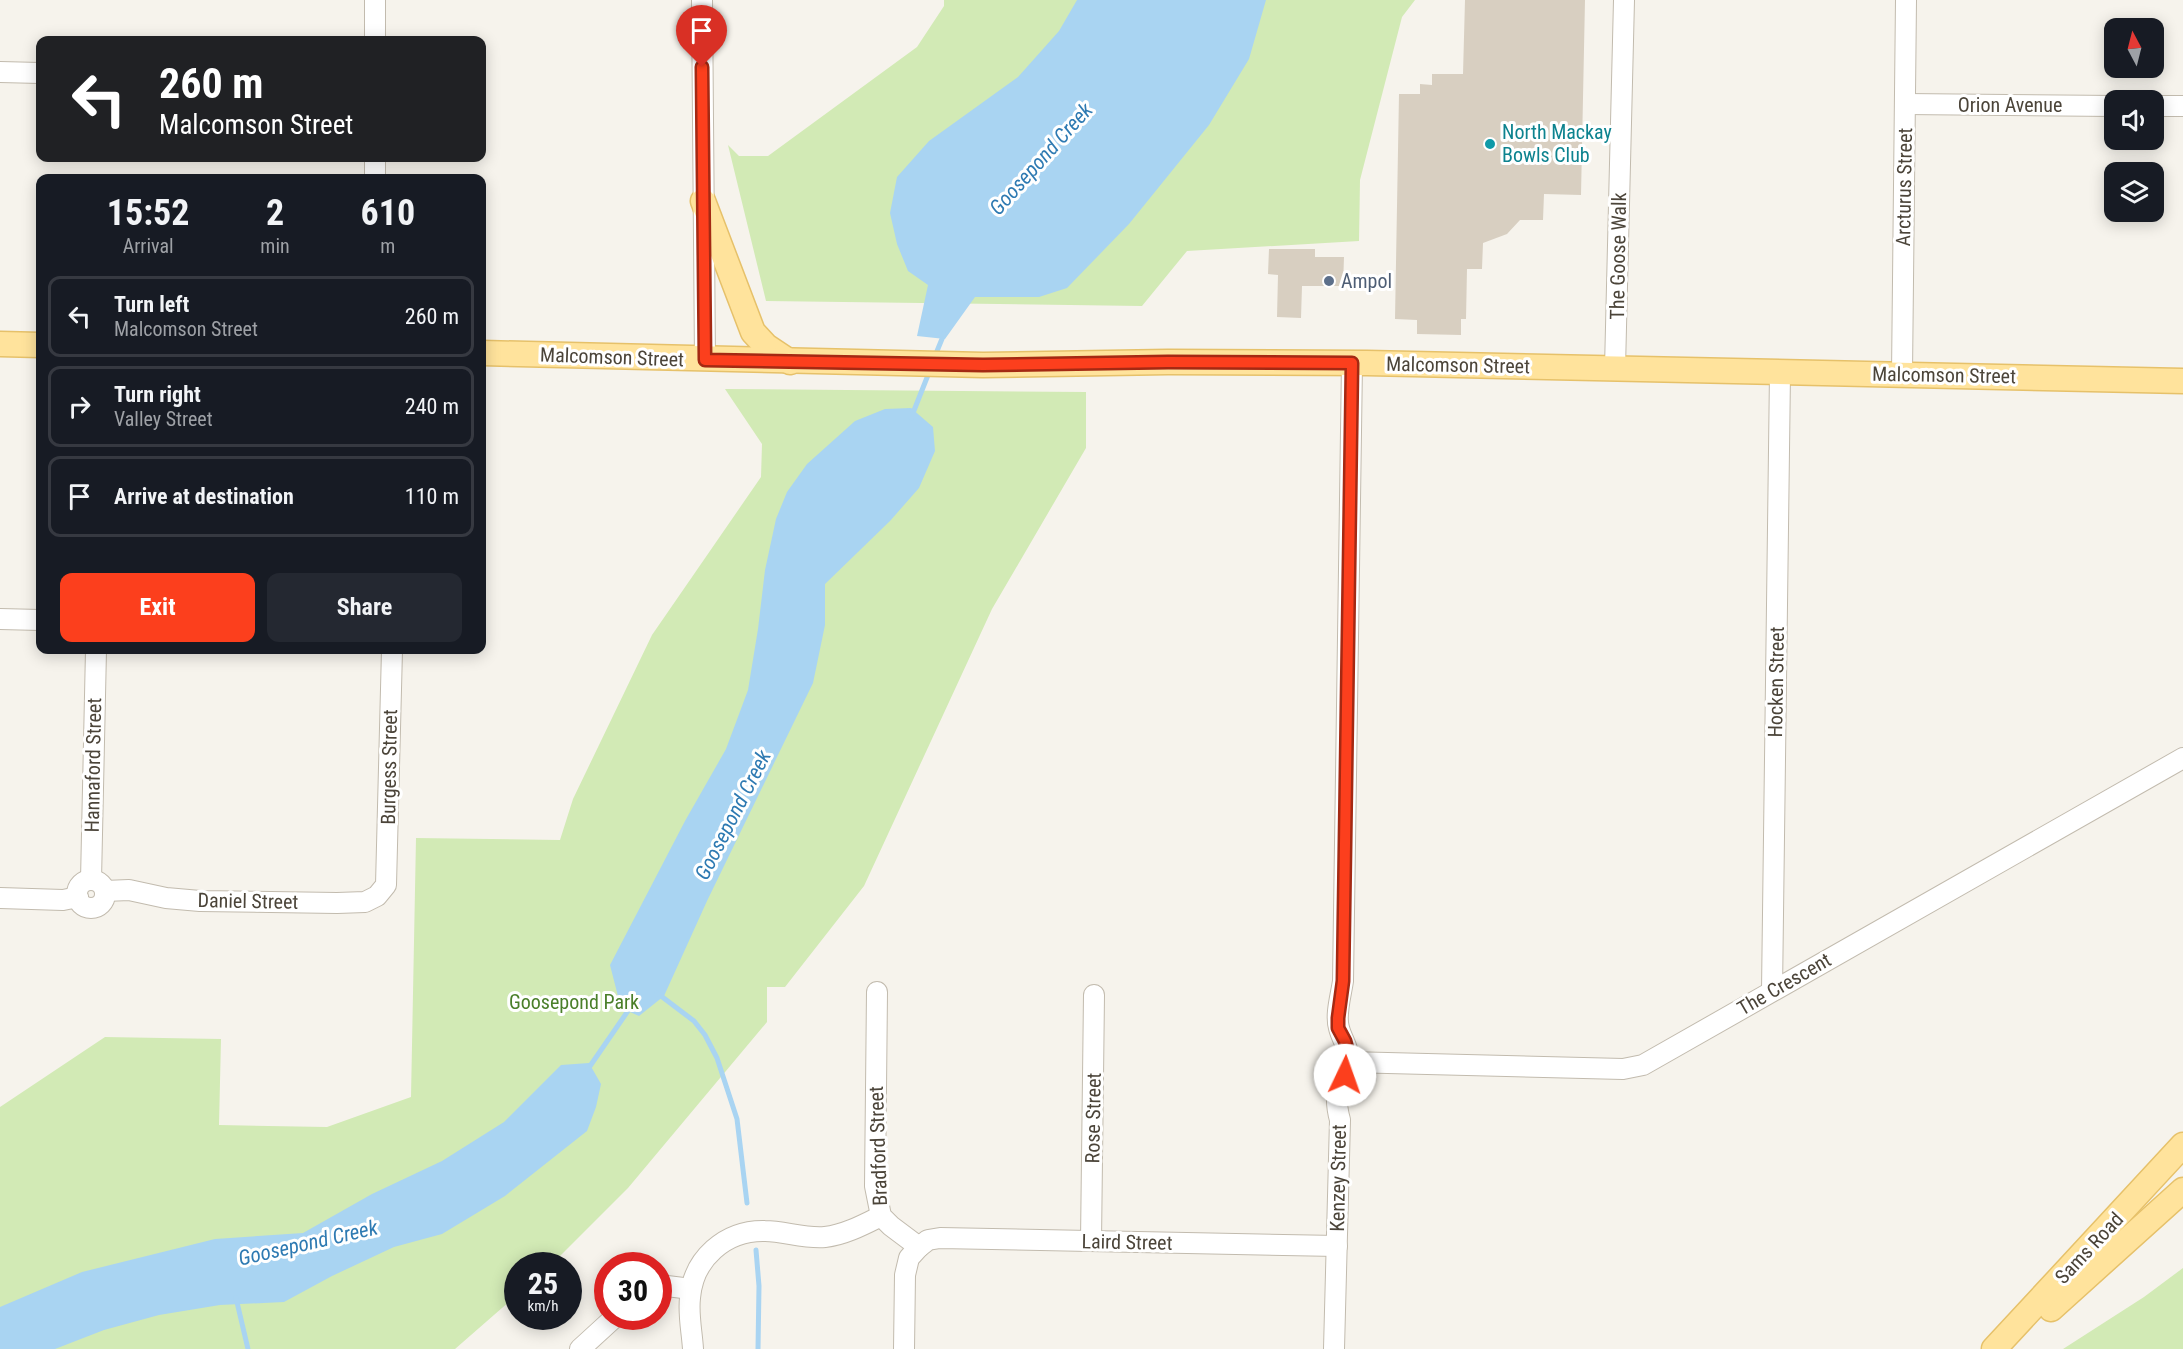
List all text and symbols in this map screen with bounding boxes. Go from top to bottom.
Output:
pin [676,5,727,67]
icon: arrive [685,14,718,47]
north arrow [2104,18,2164,78]
map controls [2104,18,2164,222]
text: 260 m [159,59,264,108]
icon: left [60,60,138,138]
button: sound [2104,90,2164,150]
street label: Orion Avenue [1958,93,2062,117]
water label: Goosepond Creek [985,98,1098,220]
text: Malcomson Street [159,109,353,141]
place label: North Mackay Bowls Club [1502,120,1612,167]
street label: Arcturus Street [1891,127,1917,247]
marker: North Mackay Bowls Club [1483,137,1497,151]
button: layers [2104,162,2164,222]
text: 15:52 [107,192,189,234]
text: 2 [266,192,284,234]
text: 610 [361,192,415,234]
street label: The Goose Walk [1605,192,1631,320]
text: Arrival [123,234,174,258]
text: min [260,234,290,258]
text: m [380,234,395,258]
place label: Ampol [1341,269,1392,293]
marker: Ampol [1322,274,1336,288]
text: Turn left [114,292,189,317]
icon: left [63,300,96,333]
text: 260 m [405,304,459,329]
text: Malcomson Street [114,317,258,341]
street label: Malcomson Street [540,342,684,372]
street label: Malcomson Street [1386,352,1530,378]
street label: Malcomson Street [1872,362,2016,388]
text: Turn right [114,382,201,407]
icon: right [63,390,96,423]
text: 240 m [405,394,459,419]
text: Valley Street [114,407,213,431]
icon: arrive [63,480,96,513]
text: Arrive at destination [114,484,294,509]
text: 110 m [405,484,459,509]
button: Exit [60,573,255,642]
button: Share [267,573,462,642]
street label: Hocken Street [1763,626,1789,738]
street label: Hannaford Street [80,697,106,832]
street label: Burgess Street [376,709,402,825]
water label: Goosepond Creek [690,745,776,884]
street label: Daniel Street [197,888,299,914]
street label: The Crescent [1733,948,1835,1020]
park label: Goosepond Park [509,990,639,1014]
position arrow [1313,1043,1377,1107]
street label: Rose Street [1080,1072,1106,1164]
street label: Bradford Street [864,1086,892,1206]
street label: Kenzey Street [1325,1124,1351,1232]
street label: Sams Road [2050,1207,2128,1289]
water label: Goosepond Creek [236,1215,381,1271]
street label: Laird Street [1081,1229,1173,1255]
speed limit sign: 30 [594,1252,672,1330]
text: 25 [528,1266,558,1301]
text: km/h [528,1297,558,1315]

